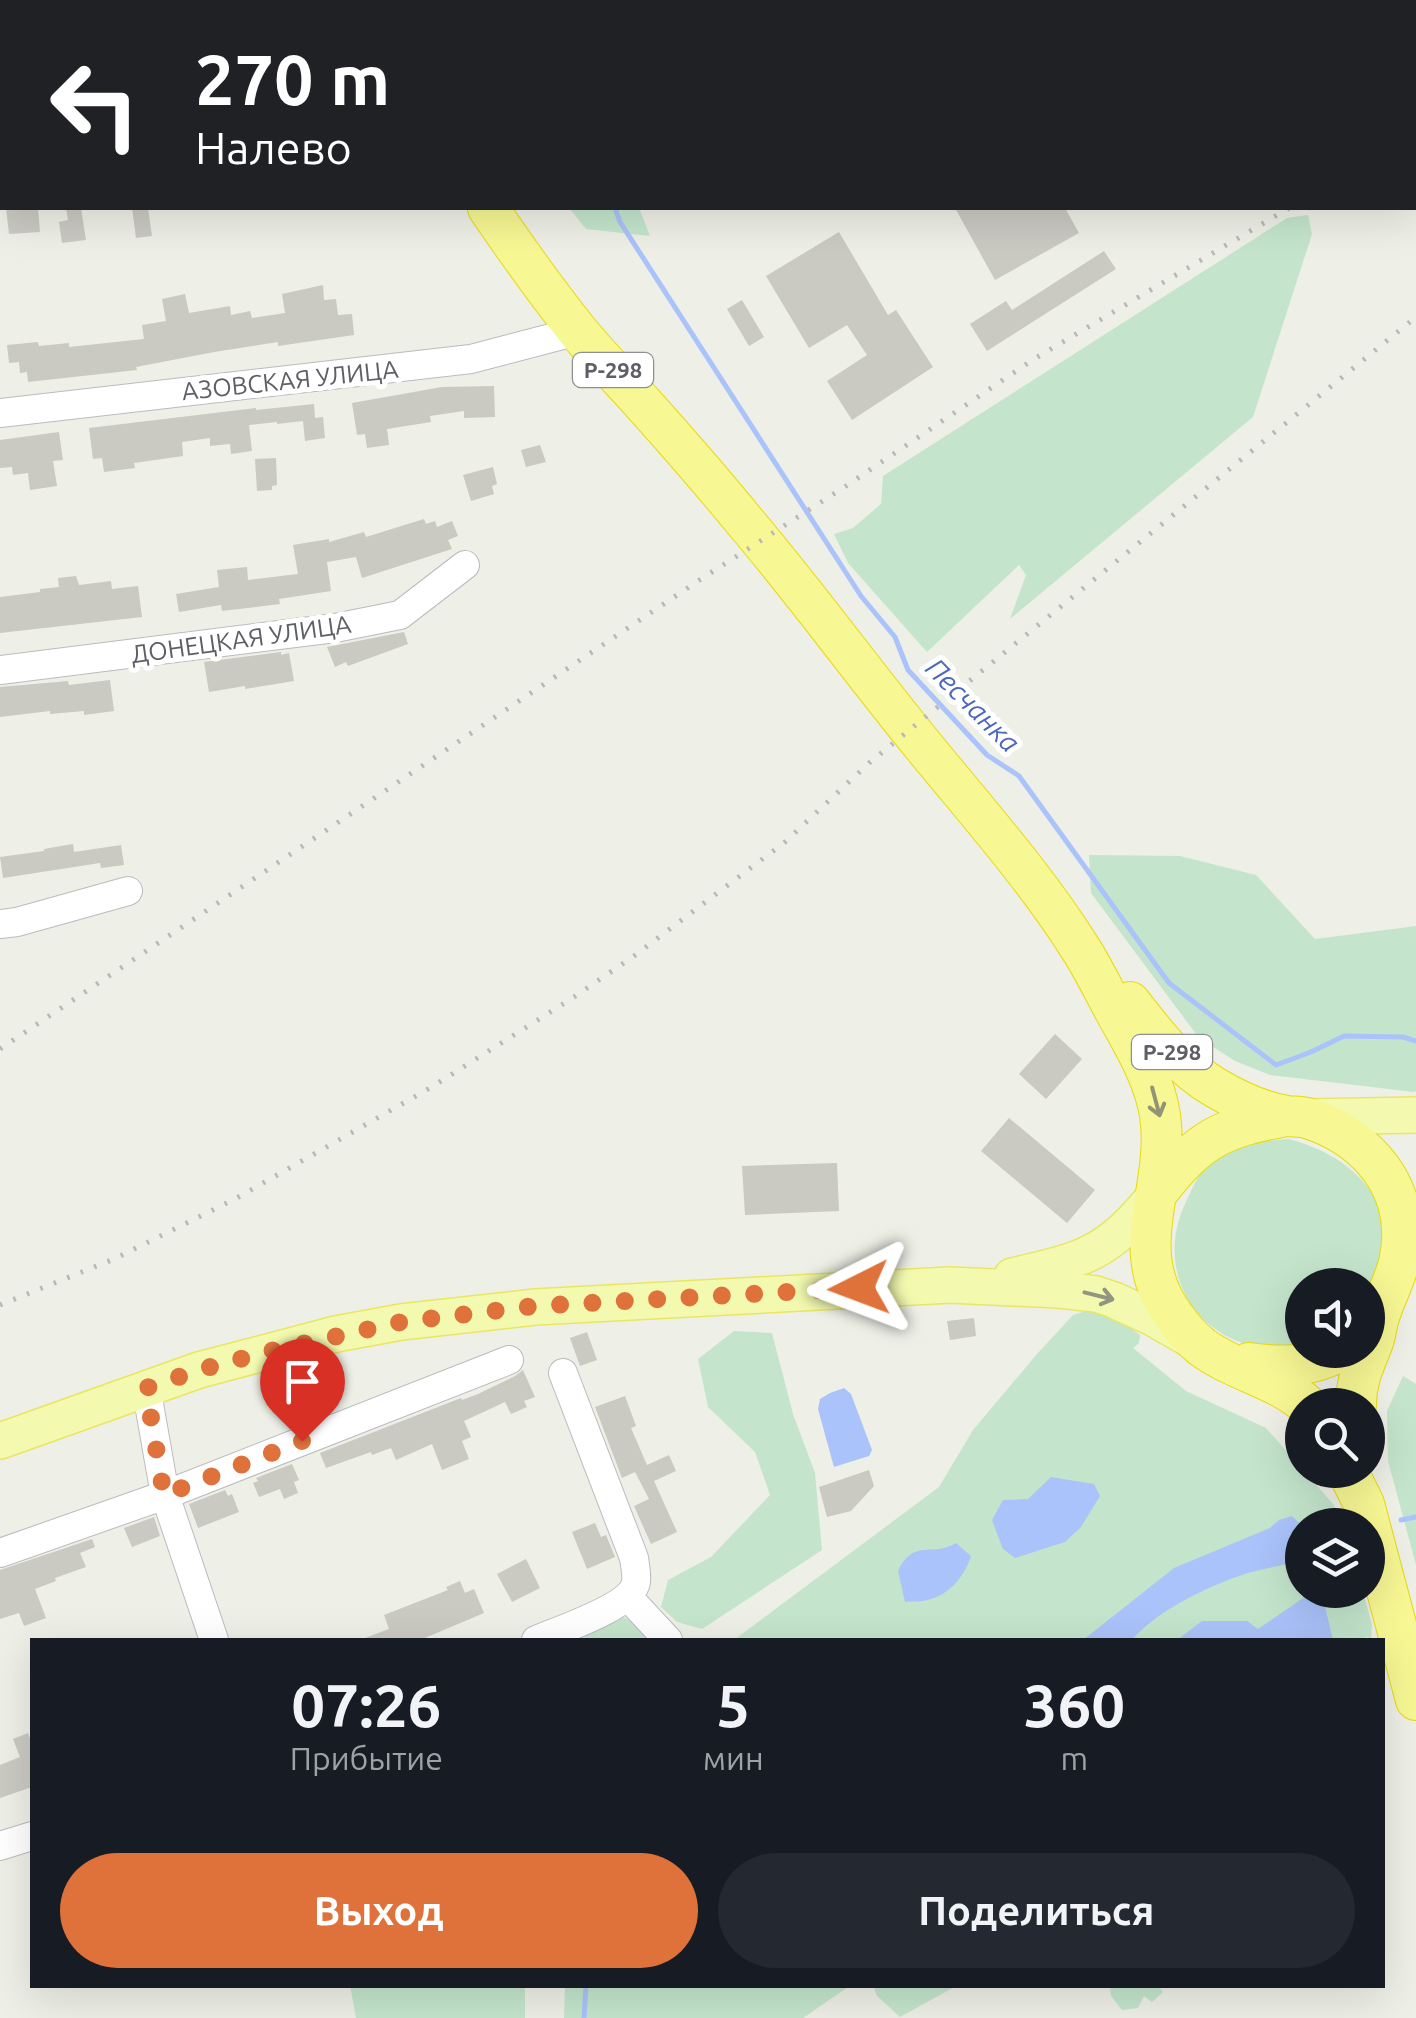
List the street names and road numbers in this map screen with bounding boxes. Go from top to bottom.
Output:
road number: Р-298 [573,353,653,387]
street label: АЗОВСКАЯ УЛИЦА [180,355,400,405]
street label: ДОНЕЦКАЯ УЛИЦА [129,610,353,668]
road number: Р-298 [1132,1035,1212,1069]

